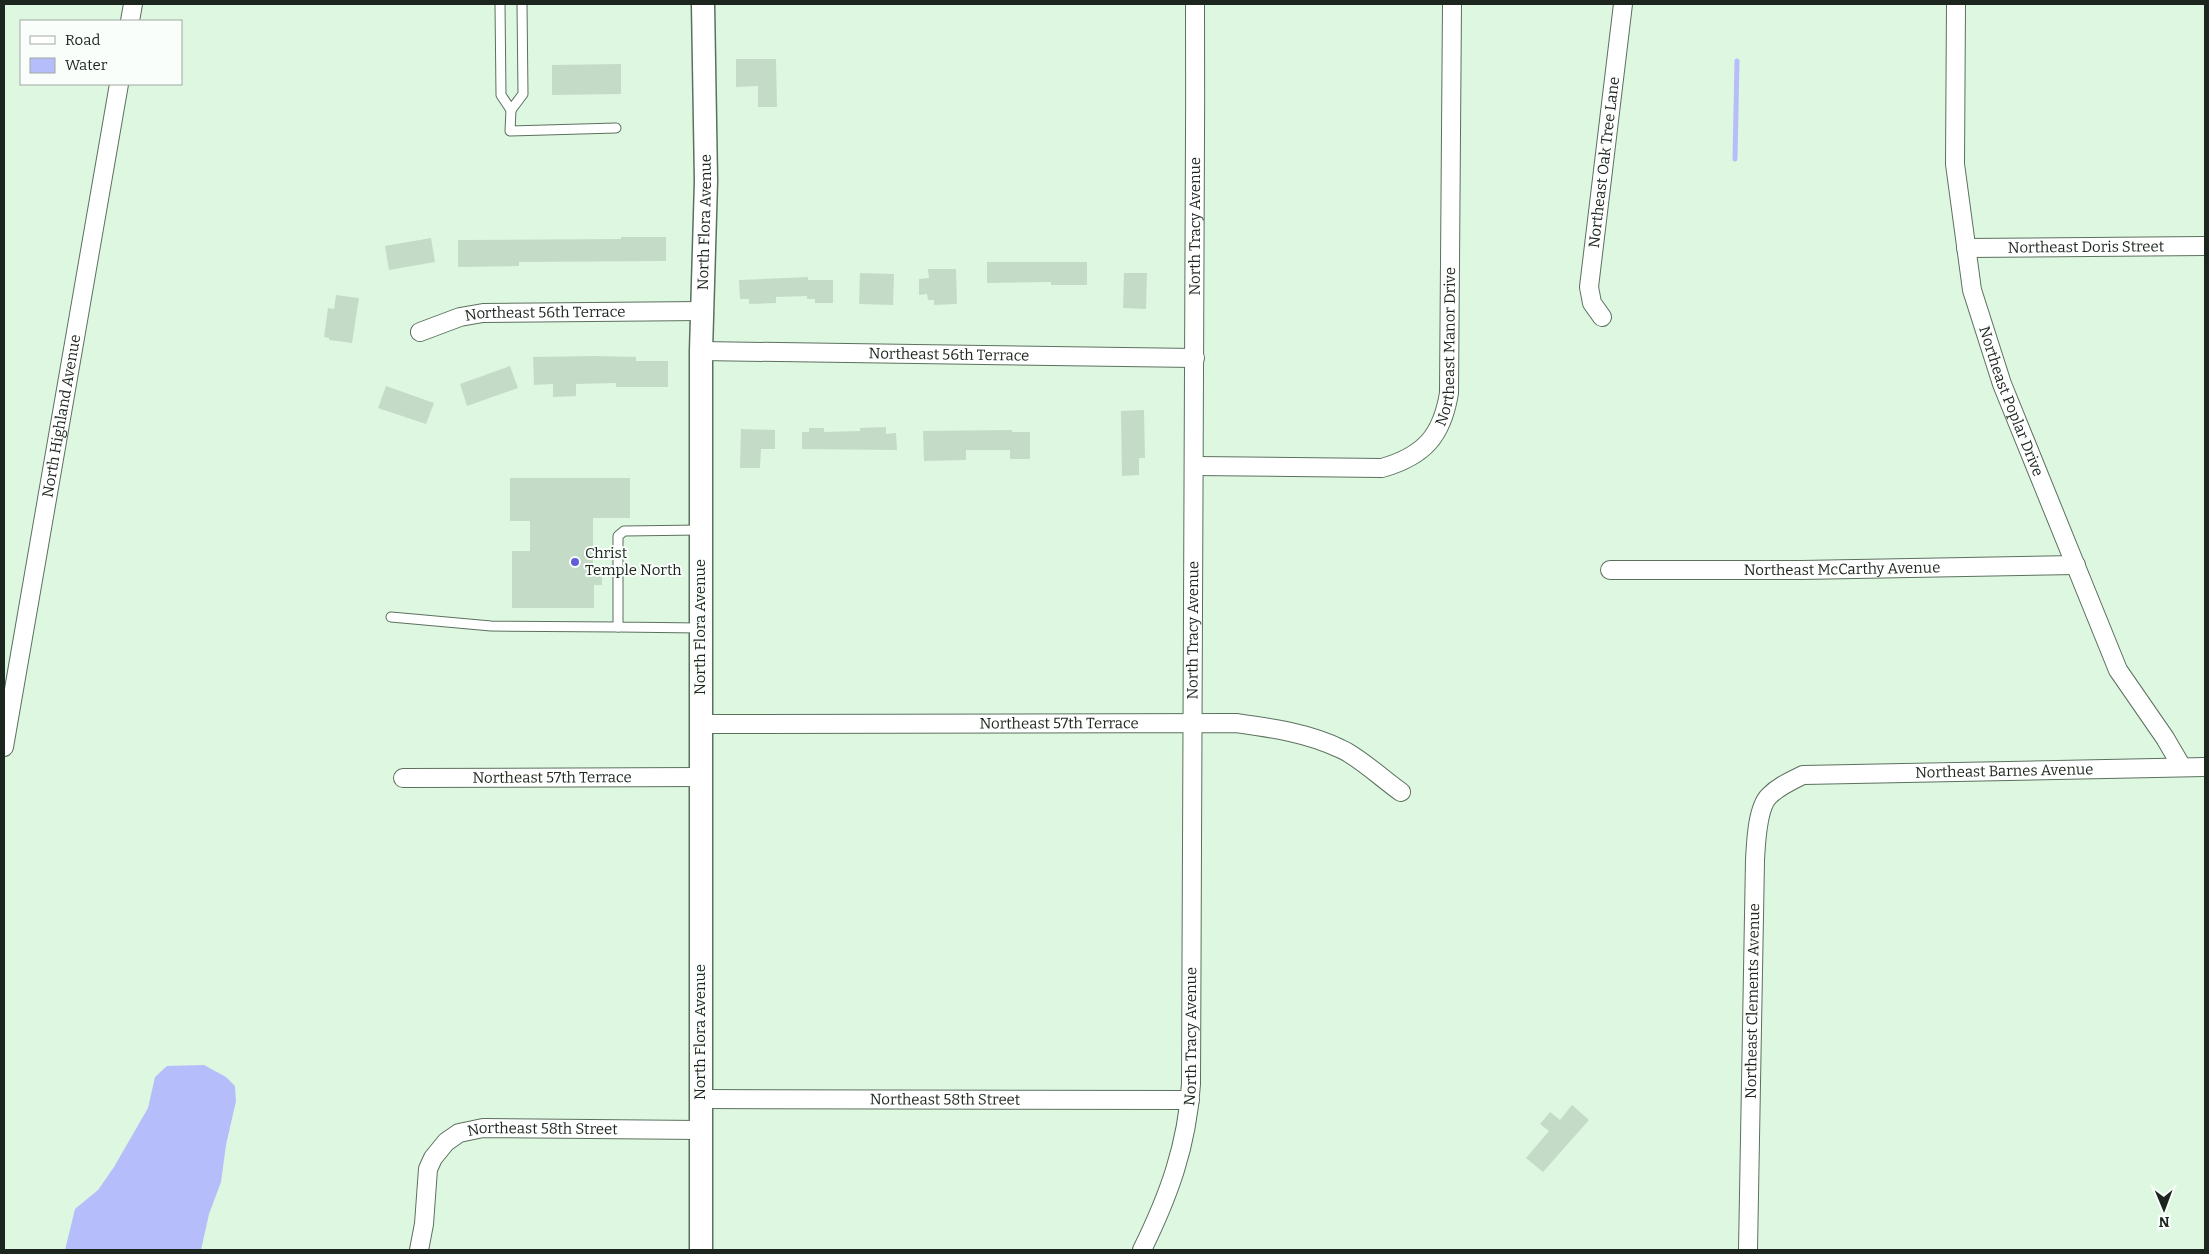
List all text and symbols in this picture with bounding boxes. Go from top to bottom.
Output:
legend [20,20,182,85]
text: Road [65,31,100,49]
text: Water [65,56,108,74]
street label: Northeast Oak Tree Lane [1585,76,1623,249]
street label: North Flora Avenue [694,154,715,290]
street label: North Tracy Avenue [1186,157,1204,296]
street label: Northeast Doris Street [2008,237,2165,257]
street label: Northeast Manor Drive [1431,267,1459,429]
street label: Northeast 56th Terrace [463,303,625,325]
street label: Northeast Poplar Drive [1975,324,2047,479]
street label: North Highland Avenue [38,333,84,499]
street label: Northeast 56th Terrace [868,344,1029,365]
place label: Christ Temple North [585,544,682,579]
marker: Christ Temple North [569,556,581,568]
street label: Northeast McCarthy Avenue [1744,558,1940,579]
street label: North Flora Avenue [691,559,709,695]
street label: North Tracy Avenue [1183,561,1202,700]
street label: Northeast 57th Terrace [979,714,1139,732]
street label: Northeast Barnes Avenue [1915,760,2094,782]
street label: Northeast 57th Terrace [472,768,632,787]
street label: Northeast Clements Avenue [1742,903,1763,1099]
street label: North Flora Avenue [691,964,709,1100]
street label: North Tracy Avenue [1180,967,1200,1107]
street label: Northeast 58th Street [870,1090,1021,1109]
street label: Northeast 58th Street [466,1119,618,1140]
north arrow [2139,1184,2189,1234]
text: N [2158,1213,2170,1230]

